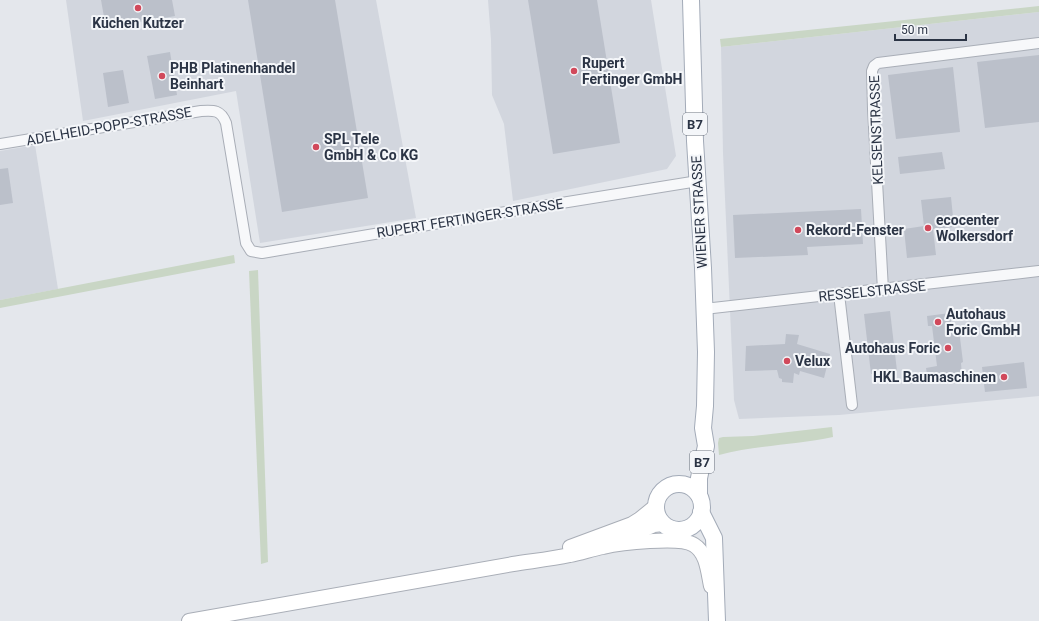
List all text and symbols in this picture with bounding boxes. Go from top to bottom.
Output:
marker: Küchen Kutzer [133,3,143,13]
place label: Küchen Kutzer [92,15,184,31]
scale bar [895,16,966,42]
text: 50 m [901,23,928,37]
place label: Rupert Fertinger GmbH [582,55,682,87]
place label: PHB Platinenhandel Beinhart [170,60,296,92]
marker: Rupert Fertinger GmbH [569,66,579,76]
marker: PHB Platinenhandel Beinhart [157,71,167,81]
street label: KELSENSTRASSE [866,75,886,185]
street label: ADELHEID-POPP-STRASSE [25,104,193,148]
road number: B7 [683,113,707,135]
place label: SPL Tele GmbH & Co KG [324,131,418,163]
marker: SPL Tele GmbH & Co KG [311,142,321,152]
street label: WIENER STRASSE [688,155,710,269]
street label: RUPERT FERTINGER-STRASSE [375,195,565,241]
place label: ecocenter Wolkersdorf [936,212,1014,244]
place label: Rekord-Fenster [806,222,904,238]
marker: ecocenter Wolkersdorf [923,223,933,233]
marker: Rekord-Fenster [793,225,803,235]
street label: RESSELSTRASSE [818,277,926,305]
place label: Autohaus Foric GmbH [946,306,1020,338]
marker: Autohaus Foric GmbH [933,317,943,327]
place label: Autohaus Foric [845,340,940,356]
marker: Autohaus Foric [943,343,953,353]
place label: Velux [795,353,831,369]
marker: Velux [782,356,792,366]
place label: HKL Baumaschinen [873,369,996,385]
marker: HKL Baumaschinen [999,372,1009,382]
road number: B7 [690,451,714,473]

